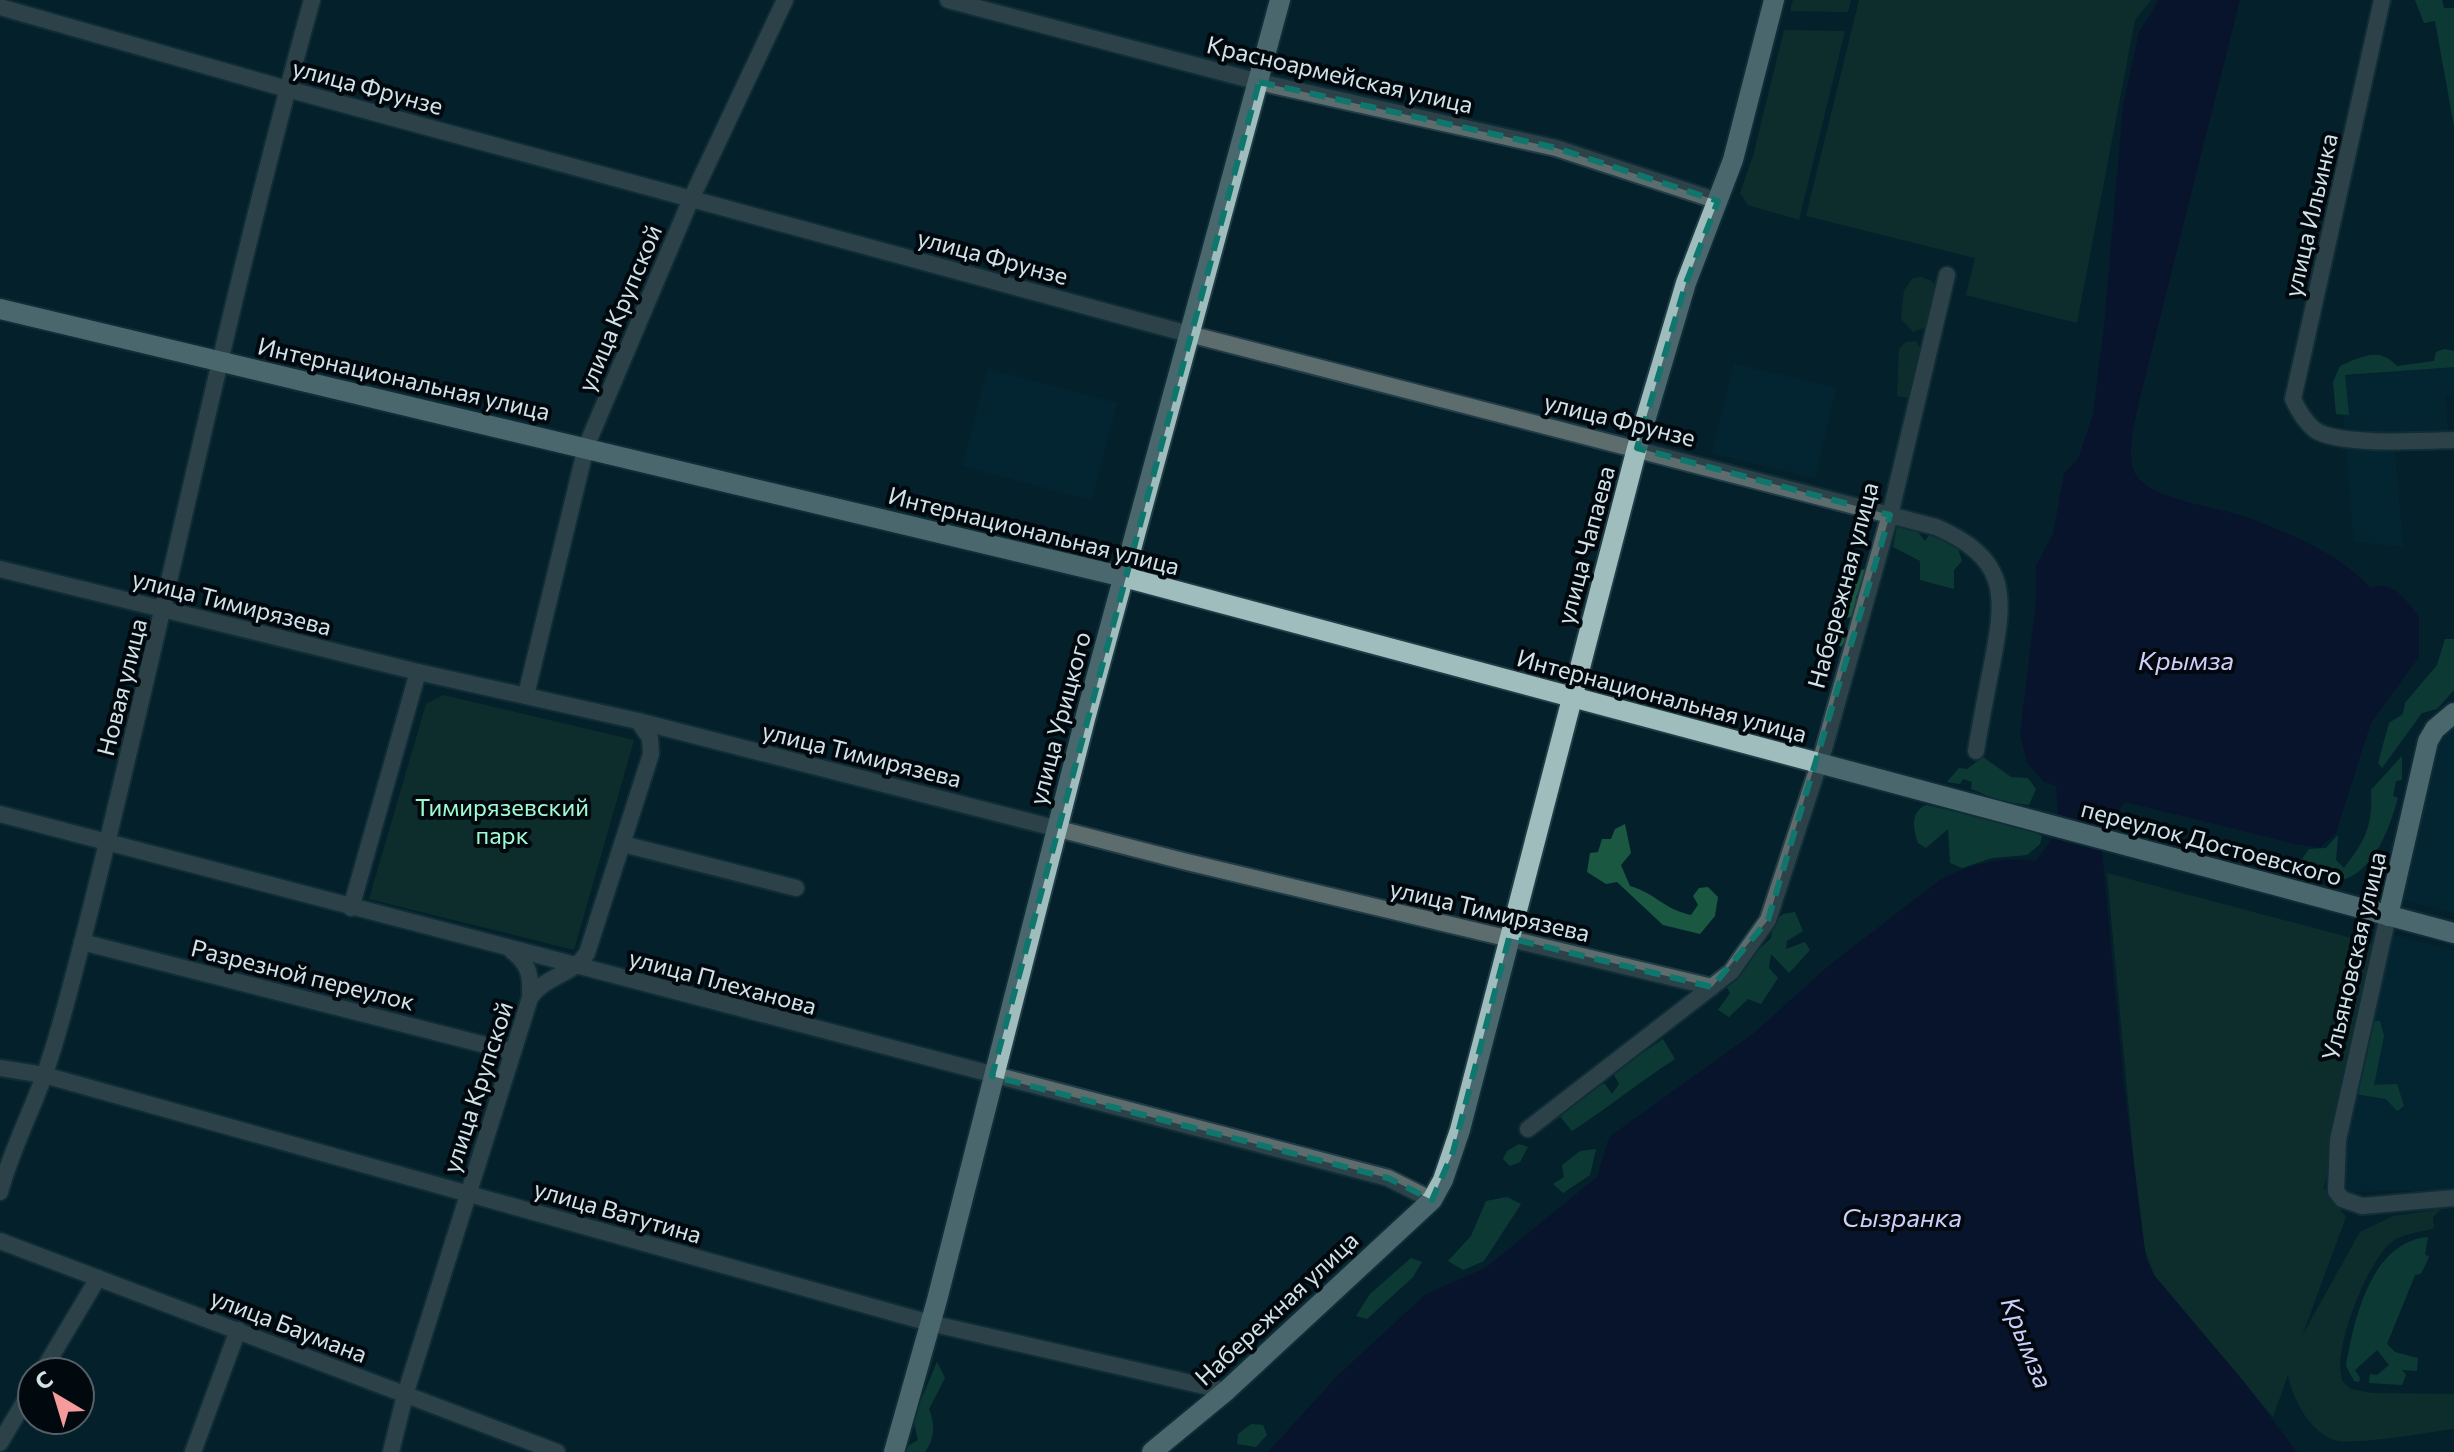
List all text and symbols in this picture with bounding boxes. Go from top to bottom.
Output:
street label: Красноармейская улица [1204,29,1476,119]
street label: улица Фрунзе [289,52,447,120]
street label: улица Ильинка [2277,130,2343,300]
street label: улица Крупской [571,220,667,396]
street label: улица Фрунзе [914,222,1072,290]
street label: Интернациональная улица [255,330,553,426]
street label: улица Фрунзе [1541,386,1699,452]
street label: улица Чапаева [1550,463,1620,627]
street label: Набережная улица [1801,479,1883,691]
street label: Интернациональная улица [885,480,1183,580]
street label: улица Тимирязева [129,563,335,641]
street label: Новая улица [90,615,152,759]
street label: улица Урицкого [1022,628,1096,808]
street label: Интернациональная улица [1514,642,1810,748]
water label: Крымза [2138,644,2234,675]
street label: улица Тимирязева [759,715,965,793]
park label: Тимирязевский парк [415,792,589,849]
street label: переулок Достоевского [2078,793,2346,891]
street label: Ульяновская улица [2315,849,2391,1063]
street label: улица Тимирязева [1387,873,1593,947]
street label: Разрезной переулок [188,932,418,1016]
street label: улица Плеханова [626,942,820,1020]
street label: улица Крупской [436,998,518,1176]
street label: улица Ватутина [531,1173,705,1249]
water label: Сызранка [1842,1201,1962,1232]
street label: Набережная улица [1188,1225,1364,1391]
street label: улица Баумана [207,1282,371,1368]
water label: Крымза [1996,1292,2060,1392]
north arrow [16,1356,96,1436]
text: С [29,1365,58,1395]

